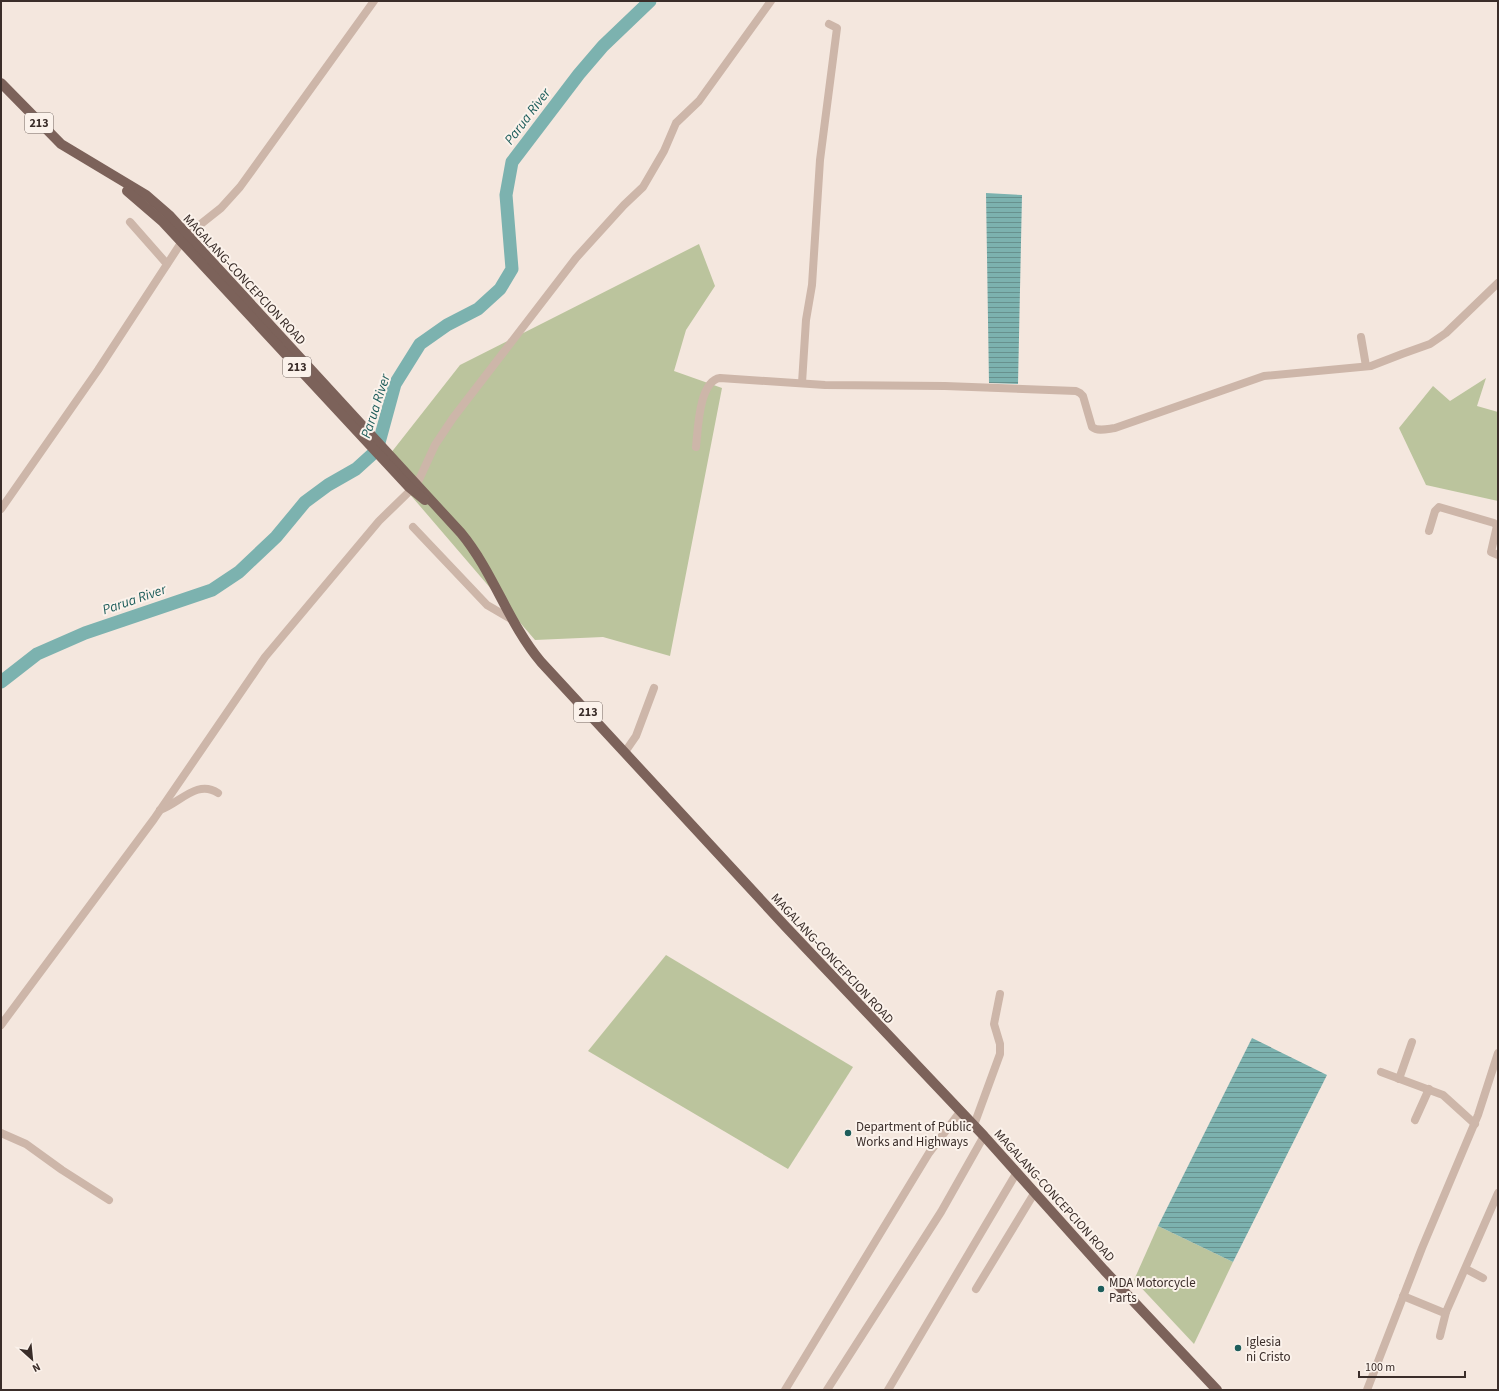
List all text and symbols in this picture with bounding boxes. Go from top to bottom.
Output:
water label: Parua River [500,83,556,149]
road number: 213 [25,113,53,133]
street label: MAGALANG-CONCEPCION ROAD [179,210,310,349]
road number: 213 [283,357,311,377]
water label: Parua River [356,371,396,441]
water label: Parua River [100,579,170,620]
road number: 213 [574,702,602,722]
street label: MAGALANG-CONCEPCION ROAD [767,889,898,1028]
place label: Department of Public Works and Highways [856,1118,972,1151]
street label: MAGALANG-CONCEPCION ROAD [990,1126,1119,1266]
marker: Department of Public Works and Highways [843,1128,853,1138]
place label: MDA Motorcycle Parts [1109,1274,1196,1307]
marker: MDA Motorcycle Parts [1096,1284,1106,1294]
place label: Iglesia ni Cristo [1246,1333,1291,1366]
north arrow [12,1339,52,1379]
marker: Iglesia ni Cristo [1233,1343,1243,1353]
scale bar [1359,1353,1465,1379]
text: N [30,1359,43,1376]
text: 100 m [1365,1359,1395,1376]

